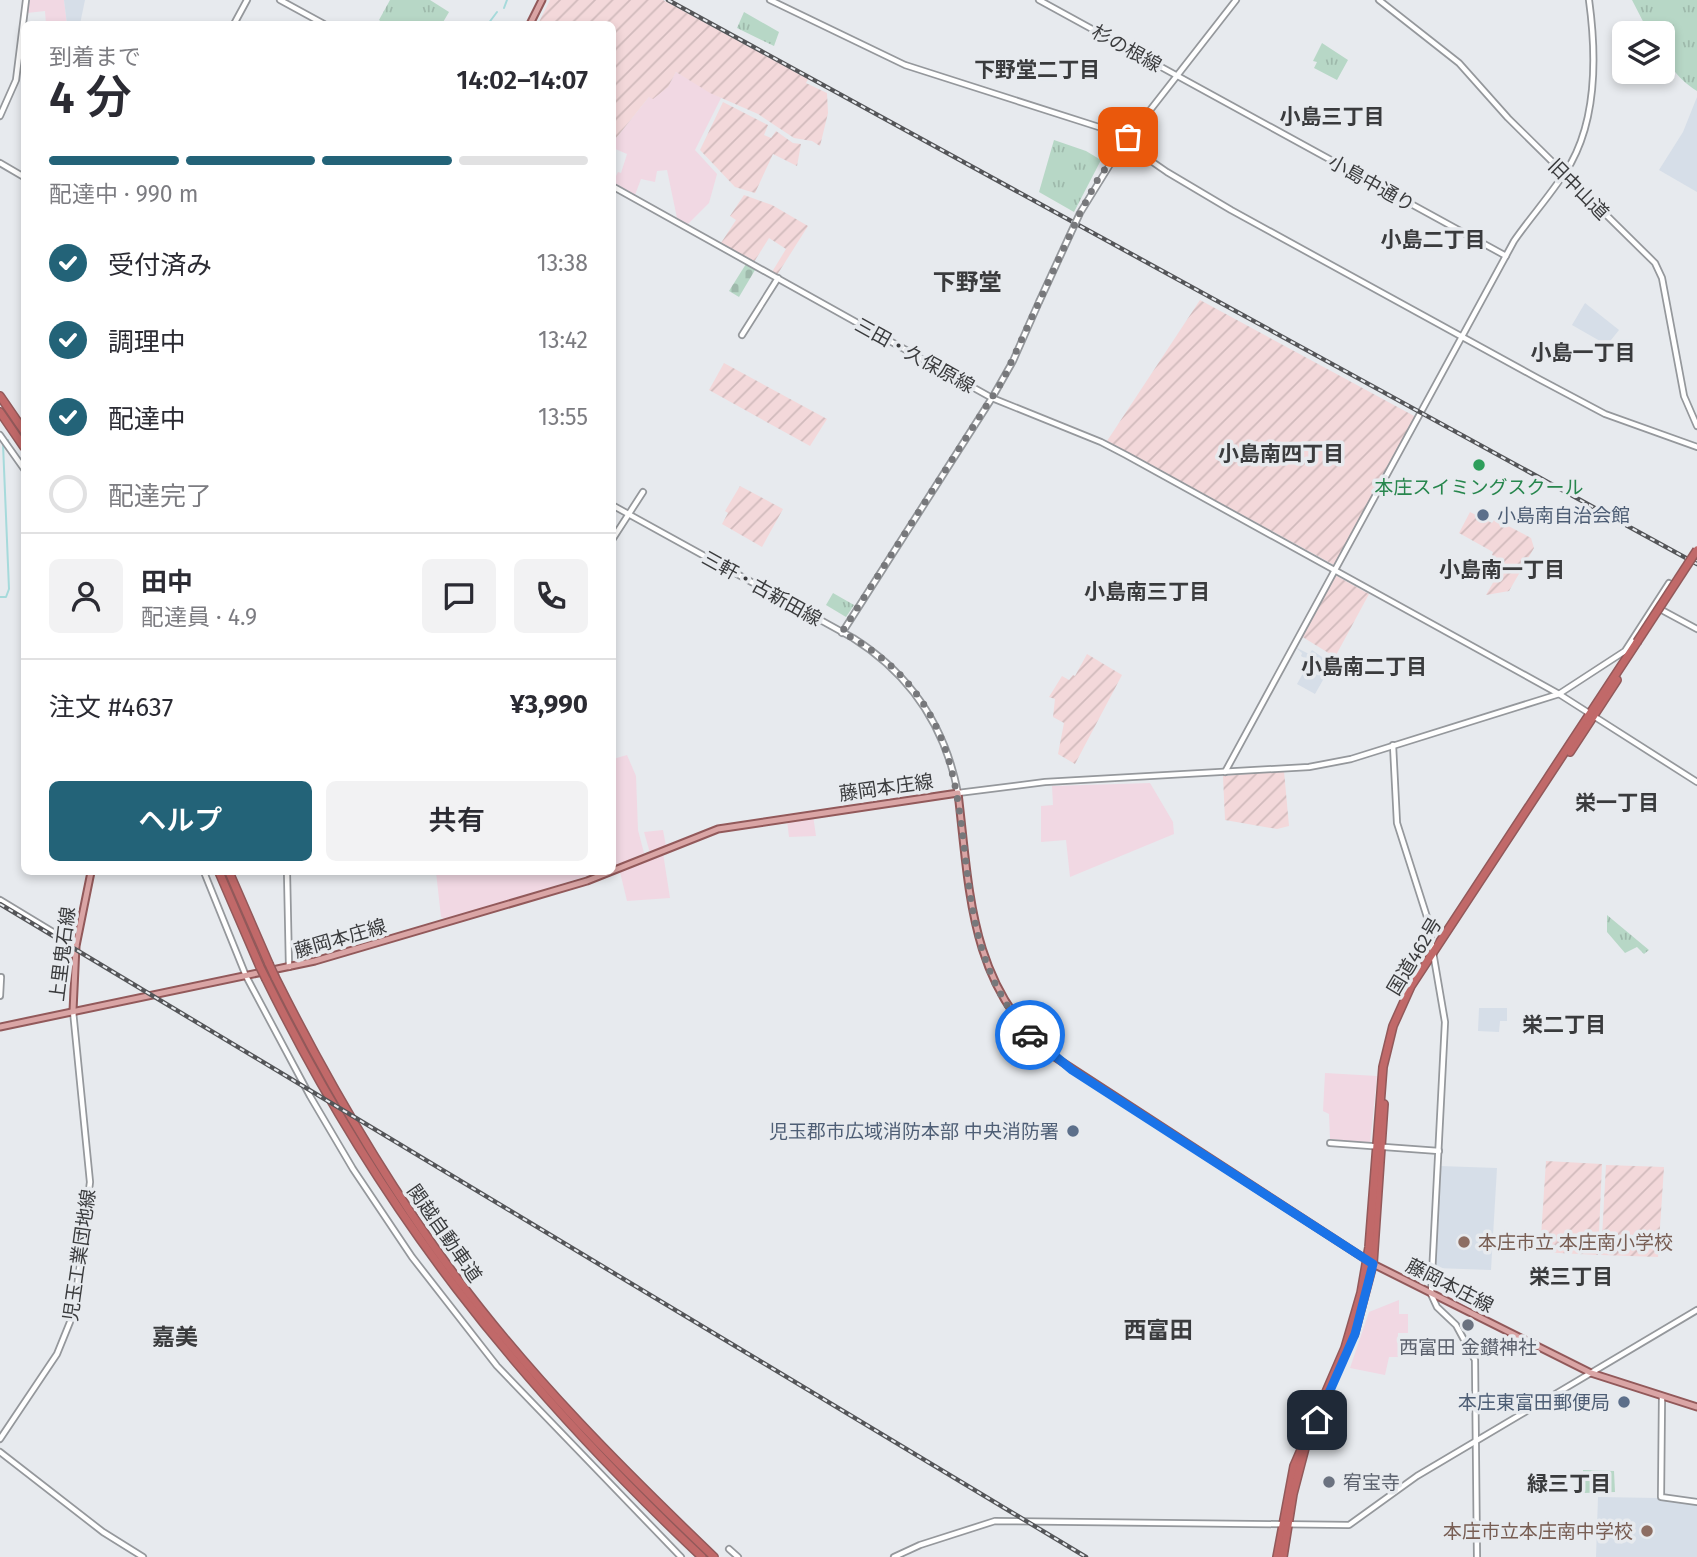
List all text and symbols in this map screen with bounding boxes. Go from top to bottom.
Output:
street label: 杉の根線 [1088,20,1166,77]
map controls [1612,21,1675,84]
button: layers [1612,21,1675,84]
text: 到着まで [49,43,141,71]
district label: 下野堂二丁目 [974,57,1100,83]
text: 14:02–14:07 [457,65,588,96]
text: 4 分 [49,70,132,125]
district label: 小島三丁目 [1280,104,1385,130]
pin [1098,107,1158,167]
icon: bag [1109,118,1147,156]
street label: 小島中通り [1325,150,1419,217]
street label: 旧中山道 [1544,154,1614,224]
text: 配達中 · 990 m [49,180,199,208]
district label: 小島二丁目 [1381,227,1486,253]
icon: check [49,244,87,282]
text: 13:38 [537,249,588,277]
text: 受付済み [108,250,212,281]
district label: 下野堂 [933,268,1002,296]
street label: 三田・久保原線 [851,313,979,398]
icon: check [49,321,87,359]
text: 13:42 [538,326,588,354]
text: 調理中 [108,327,186,358]
district label: 小島一丁目 [1531,340,1636,366]
icon: check [49,398,87,436]
text: 13:55 [538,403,588,431]
text: 配達中 [108,404,186,435]
district label: 小島南四丁目 [1218,441,1344,467]
marker: 本庄スイミングスクール [1471,457,1487,473]
place label: 本庄スイミングスクール [1374,476,1584,499]
text: 配達完了 [108,481,212,512]
place label: 小島南自治会館 [1497,504,1630,527]
marker: 小島南自治会館 [1475,507,1491,523]
street label: 三軒・古新田線 [698,546,826,631]
district label: 小島南一丁目 [1439,557,1565,583]
button: person [49,559,123,633]
button: chat [422,559,496,633]
button: phone [514,559,588,633]
text: 田中 [141,567,193,598]
district label: 小島南三丁目 [1084,579,1210,605]
text: 配達員 · 4.9 [141,603,257,631]
district label: 小島南二丁目 [1301,654,1427,680]
text: ¥3,990 [510,689,588,720]
text: 注文 #4637 [49,692,173,723]
street label: 藤岡本庄線 [837,769,935,805]
button: ヘルプ [49,781,312,861]
button: 共有 [326,781,588,861]
district label: 栄一丁目 [1575,790,1659,816]
street label: 上里鬼石線 [45,906,80,1003]
street label: 国道462号 [1382,913,1447,999]
street label: 藤岡本庄線 [291,914,389,963]
courier [995,1000,1065,1070]
district label: 栄二丁目 [1522,1012,1606,1038]
icon: car [1011,1016,1049,1054]
place label: 児玉郡市広域消防本部 中央消防署 [769,1120,1059,1143]
marker: 児玉郡市広域消防本部 中央消防署 [1065,1123,1081,1139]
street label: 関越自動車道 [402,1180,487,1287]
street label: 児玉工業団地線 [59,1188,100,1323]
place label: 本庄市立 本庄南小学校 [1478,1231,1673,1254]
marker: 本庄市立 本庄南小学校 [1456,1234,1472,1250]
street label: 藤岡本庄線 [1402,1254,1497,1317]
district label: 栄三丁目 [1529,1264,1613,1290]
district label: 西富田 [1124,1316,1193,1344]
marker: 西富田 金鑚神社 [1460,1317,1476,1333]
district label: 嘉美 [152,1323,198,1351]
place label: 西富田 金鑚神社 [1399,1336,1537,1359]
pin [1287,1390,1347,1450]
place label: 本庄東富田郵便局 [1458,1391,1610,1414]
marker: 本庄東富田郵便局 [1616,1394,1632,1410]
icon: home [1298,1401,1336,1439]
place label: 宥宝寺 [1343,1471,1400,1494]
district label: 緑三丁目 [1527,1471,1611,1497]
marker: 宥宝寺 [1321,1474,1337,1490]
place label: 本庄市立本庄南中学校 [1443,1520,1633,1543]
marker: 本庄市立本庄南中学校 [1639,1523,1655,1539]

